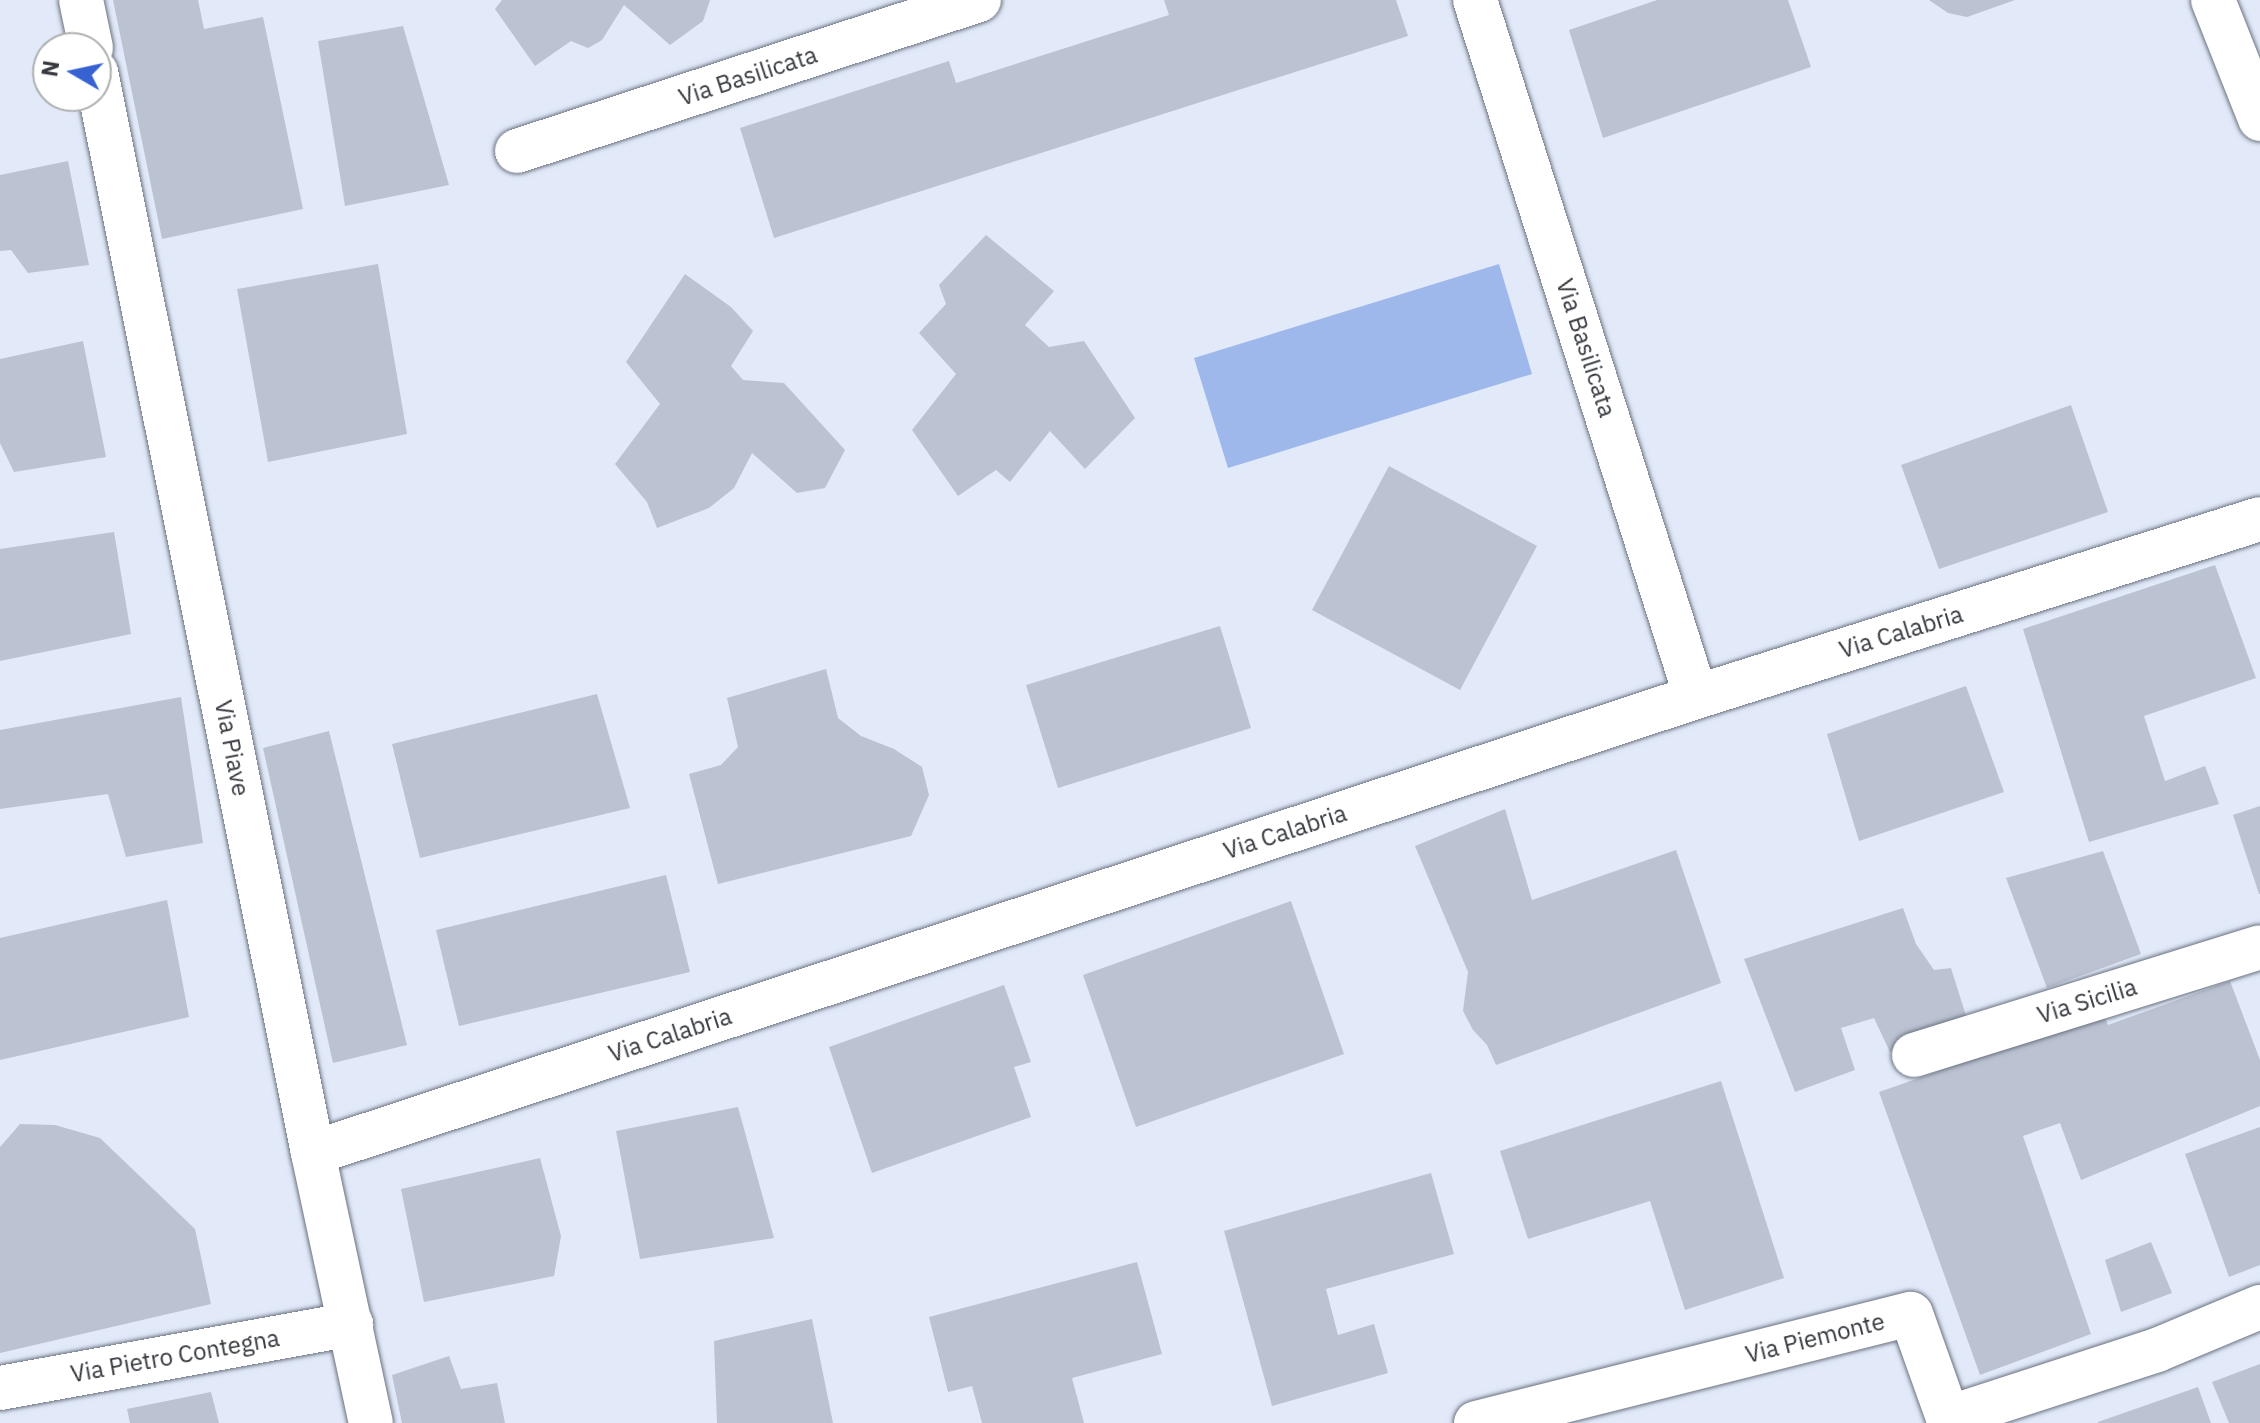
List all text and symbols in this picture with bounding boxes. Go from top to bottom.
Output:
north arrow [32,32,112,112]
street label: Via Basilicata [675,40,821,112]
text: N [34,58,65,79]
street label: Via Basilicata [1550,275,1622,421]
street label: Via Calabria [1836,600,1966,664]
street label: Via Piave [209,698,255,798]
street label: Via Calabria [1220,799,1350,865]
street label: Via Sicilia [2034,972,2140,1030]
street label: Via Calabria [605,1002,735,1068]
street label: Via Piemonte [1742,1307,1888,1369]
street label: Via Pietro Contegna [68,1323,282,1389]

